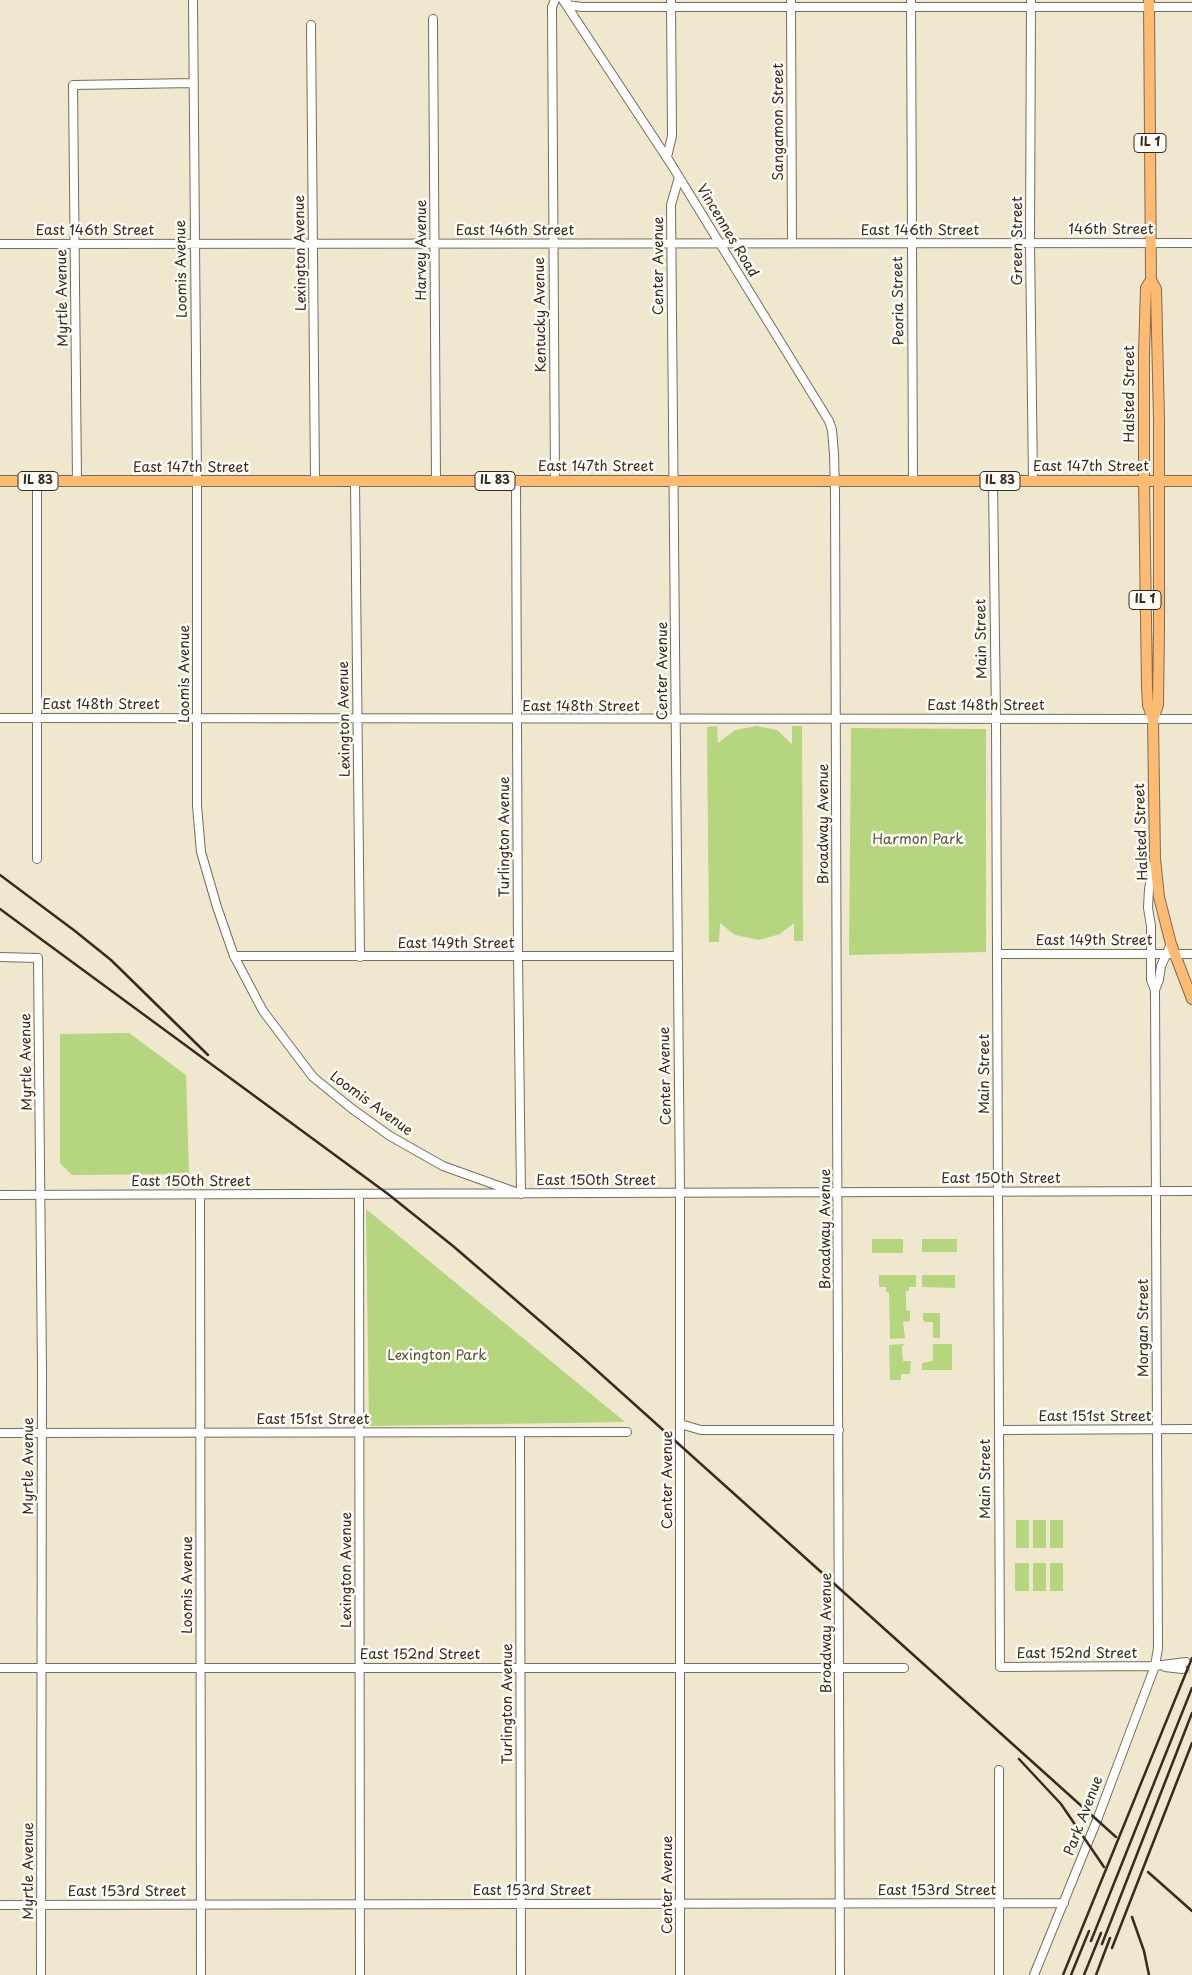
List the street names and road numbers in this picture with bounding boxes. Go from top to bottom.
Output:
street label: Sangamon Street [771,63,787,181]
road number: IL 1 [1134,134,1166,152]
street label: Vincennes Road [693,181,761,281]
street label: Lexington Avenue [292,195,310,311]
street label: Green Street [1010,196,1026,286]
street label: Harvey Avenue [414,200,430,300]
street label: Center Avenue [651,217,667,315]
street label: Loomis Avenue [173,220,191,318]
street label: 146th Street [1068,222,1154,238]
street label: East 146th Street [36,223,154,239]
street label: East 146th Street [456,223,574,239]
street label: East 146th Street [861,223,979,239]
street label: Myrtle Avenue [54,249,72,347]
street label: Peoria Street [890,256,908,346]
street label: Kentucky Avenue [532,257,550,373]
street label: Halsted Street [1122,345,1138,443]
street label: East 147th Street [538,459,654,475]
street label: East 147th Street [1033,459,1149,475]
street label: East 147th Street [133,460,249,476]
road number: IL 83 [18,472,58,491]
road number: IL 83 [475,472,515,491]
road number: IL 83 [980,472,1020,491]
road number: IL 1 [1129,590,1161,610]
street label: Main Street [973,599,991,679]
street label: Center Avenue [655,622,671,720]
street label: Loomis Avenue [177,625,193,723]
street label: Lexington Avenue [336,661,354,777]
street label: East 148th Street [42,697,160,713]
street label: East 148th Street [927,698,1045,714]
street label: East 148th Street [522,699,640,715]
street label: Broadway Avenue [816,764,832,884]
street label: Turlington Avenue [497,776,513,898]
street label: Halsted Street [1132,783,1152,881]
street label: East 149th Street [1036,933,1152,949]
street label: East 149th Street [398,936,514,952]
street label: Myrtle Avenue [18,1013,36,1111]
street label: Center Avenue [657,1027,675,1125]
street label: Main Street [977,1034,993,1114]
street label: Loomis Avenue [326,1068,416,1140]
street label: Broadway Avenue [818,1169,834,1289]
street label: East 150th Street [941,1171,1061,1187]
street label: East 150th Street [536,1173,656,1189]
street label: East 150th Street [131,1174,251,1190]
street label: Morgan Street [1136,1279,1152,1377]
street label: East 151st Street [1038,1409,1152,1425]
street label: East 151st Street [256,1412,370,1428]
street label: Myrtle Avenue [21,1417,37,1515]
street label: Center Avenue [660,1431,676,1529]
street label: Main Street [978,1439,994,1519]
street label: Lexington Avenue [339,1512,355,1628]
street label: Loomis Avenue [180,1536,196,1634]
street label: Broadway Avenue [819,1573,835,1693]
street label: Turlington Avenue [500,1643,516,1765]
street label: East 152nd Street [1017,1646,1137,1662]
street label: East 152nd Street [360,1647,480,1663]
street label: Park Avenue [1061,1774,1107,1858]
street label: Myrtle Avenue [21,1822,37,1920]
street label: Center Avenue [660,1836,676,1934]
street label: East 153rd Street [473,1883,591,1899]
street label: East 153rd Street [878,1883,996,1899]
street label: East 153rd Street [68,1884,186,1900]

